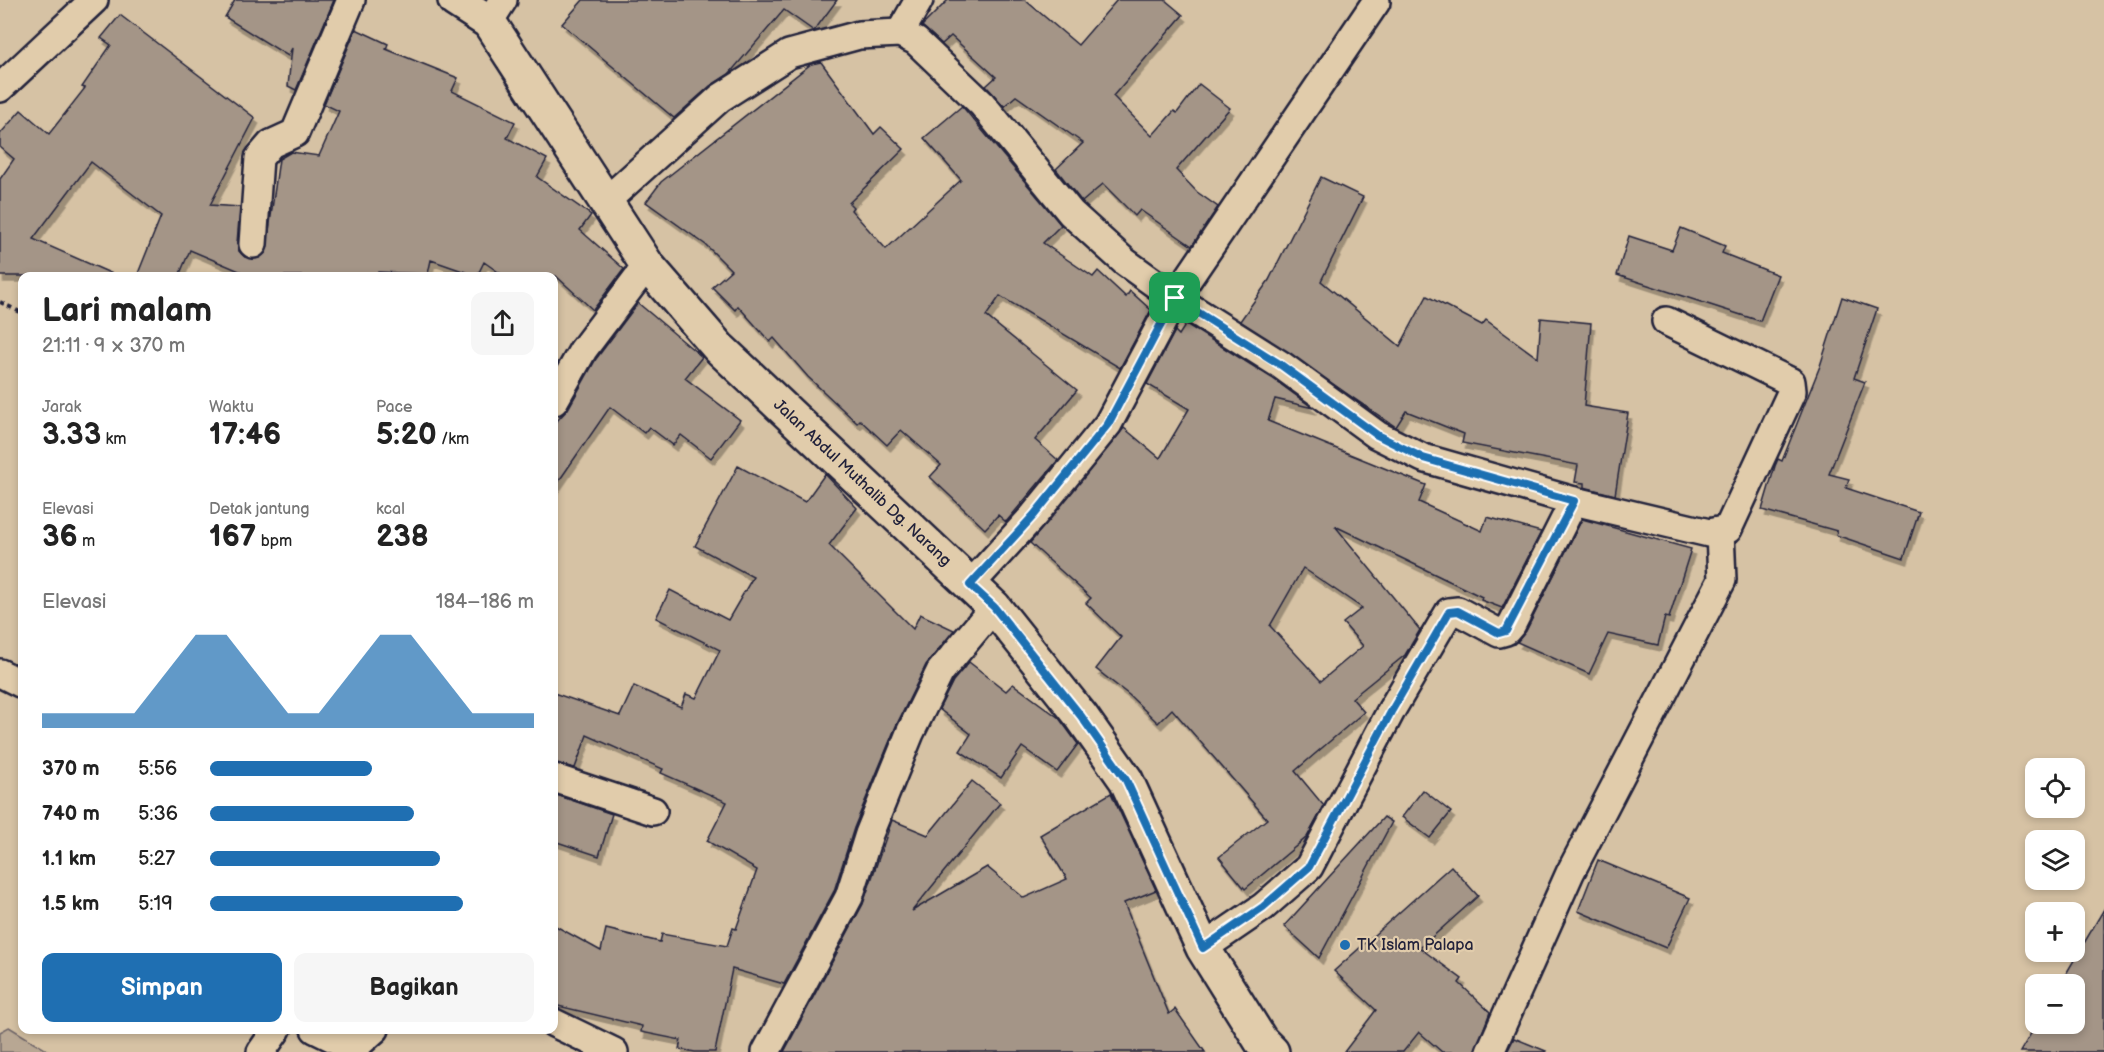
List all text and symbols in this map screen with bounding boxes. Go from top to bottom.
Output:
pin [1149,272,1200,323]
icon: arrive [1158,281,1191,314]
text: Lari malam [42,291,212,331]
button: share [471,292,534,355]
text: 21:11 · 9 × 370 m [42,334,185,358]
street label: Jalan Abdul Muthalib Dg. Narang [769,396,955,570]
text: Jarak [42,398,81,417]
text: Waktu [209,398,254,417]
text: Pace [376,398,412,417]
text: 3.33 [42,417,101,453]
text: 17:46 [209,417,281,453]
text: 5:20 [376,417,437,453]
text: km [101,430,127,449]
text: /km [437,430,469,449]
text: Elevasi [42,500,94,519]
text: Detak jantung [209,500,309,519]
text: kcal [376,500,405,519]
text: 36 [42,519,78,555]
text: 167 [209,519,256,555]
text: 238 [376,519,429,555]
text: m [78,532,95,551]
text: bpm [256,532,292,551]
text: Elevasi [42,590,107,614]
text: 184–186 m [436,590,534,614]
text: 370 m [42,757,100,781]
text: 5:56 [138,757,177,781]
map controls [2025,758,2085,1034]
button: locate [2025,758,2085,818]
text: 740 m [42,802,100,826]
text: 5:36 [138,802,178,826]
button: layers [2025,830,2085,890]
text: 1.1 km [42,847,96,871]
text: 5:27 [138,847,175,871]
text: 1.5 km [42,892,99,916]
text: 5:19 [138,892,173,916]
button: + [2025,902,2085,962]
place label: TK Islam Palapa [1357,936,1474,955]
marker: TK Islam Palapa [1338,938,1352,952]
button: Simpan [42,953,282,1022]
button: Bagikan [294,953,534,1022]
button: − [2025,974,2085,1034]

